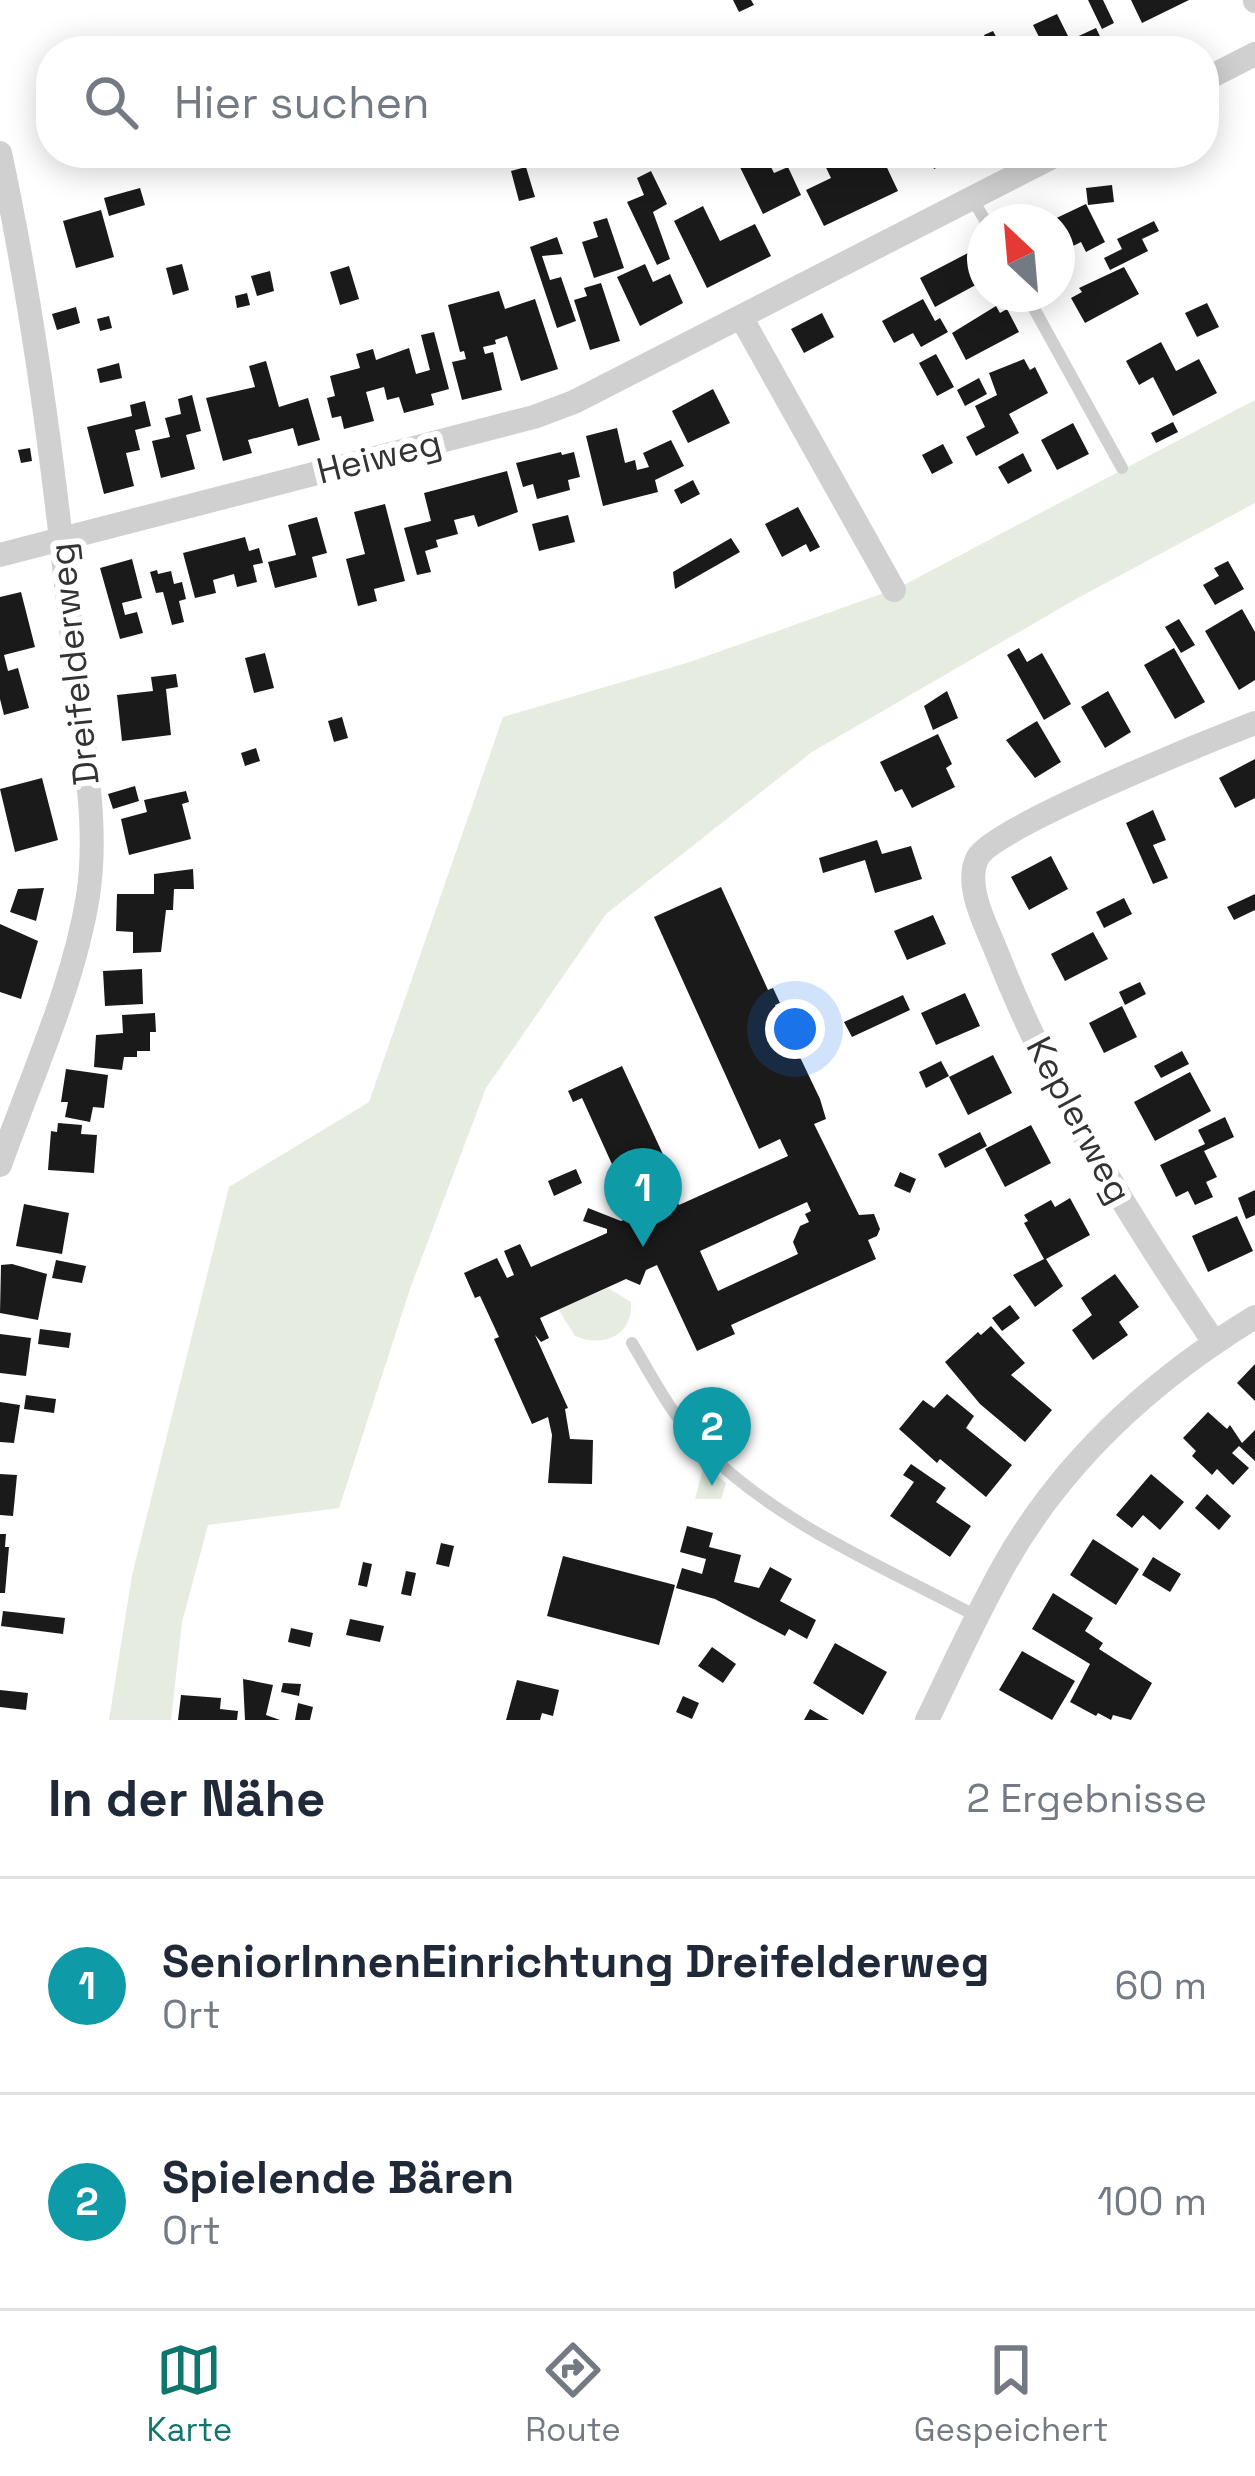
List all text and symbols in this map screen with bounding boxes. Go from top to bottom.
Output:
search box [36,36,1219,168]
icon: search [78,69,144,135]
text: Hier suchen [174,74,430,131]
north arrow [967,204,1075,312]
street label: Heiweg [312,419,446,495]
street label: Dreifelderweg [38,541,110,787]
your location [765,999,825,1059]
street label: Keplerweg [1016,1029,1142,1211]
pin: 1 [604,1148,682,1247]
pin: 2 [673,1387,751,1486]
text: In der Nähe [48,1766,325,1831]
text: 2 Ergebnisse [967,1774,1207,1823]
text: SeniorInnenEinrichtung Dreifelderweg [162,1933,989,1990]
text: 1 [78,1961,96,2010]
text: 60 m [1115,1961,1207,2010]
text: Ort [162,1990,221,2039]
text: Spielende Bären [162,2149,514,2206]
text: 2 [75,2177,99,2226]
text: 100 m [1097,2177,1207,2226]
text: Ort [162,2206,221,2255]
tab: Karte [147,2337,232,2451]
tab: Route [525,2337,621,2451]
tab: Gespeichert [914,2337,1108,2451]

